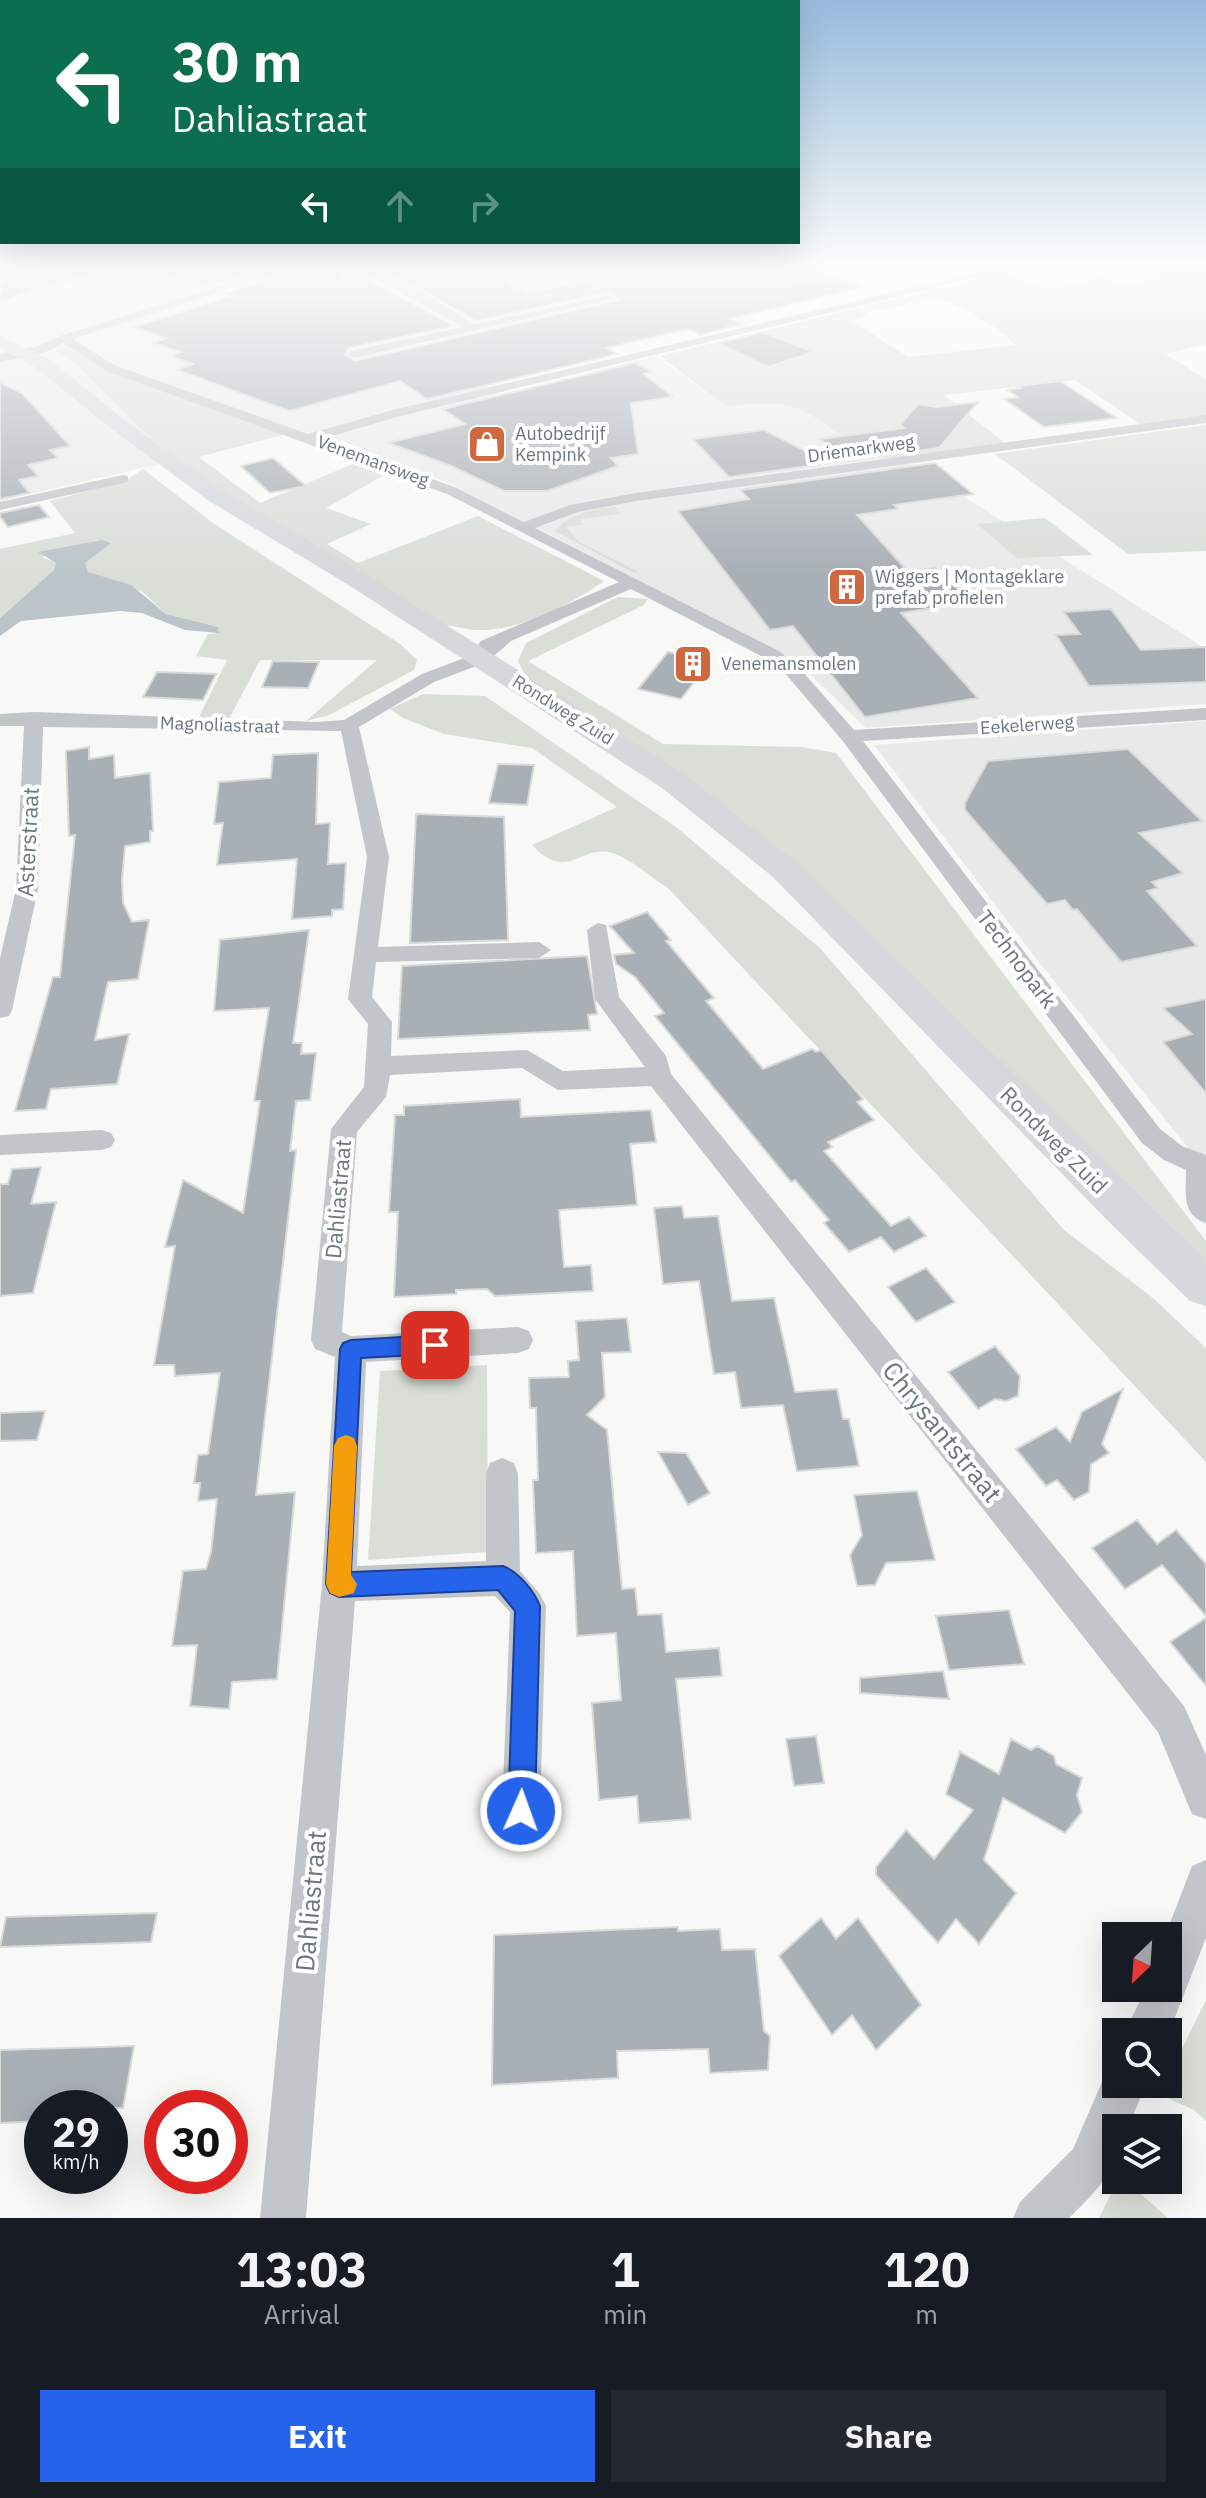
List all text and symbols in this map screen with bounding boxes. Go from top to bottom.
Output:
text: 30 m [172,25,302,97]
icon: left [40,32,144,136]
text: Dahliastraat [172,95,368,142]
icon: left [294,184,338,228]
icon: ahead [378,184,422,228]
icon: right [462,184,506,228]
place label: Autobedrijf Kempink [515,422,605,466]
shop icon: Autobedrijf Kempink [466,423,508,465]
street label: Venemansweg [314,430,433,492]
street label: Driemarkweg [806,430,916,467]
place label: Wiggers | Montageklare prefab profielen [875,565,1065,609]
building icon: Wiggers | Montageklare prefab profielen [826,566,868,608]
building icon: Venemansmolen [672,643,714,685]
place label: Venemansmolen [721,652,857,675]
street label: Rondweg Zuid [508,669,618,750]
street label: Eekelerweg [979,710,1075,739]
street label: Magnoliastraat [160,711,280,738]
street label: Asterstraat [10,786,45,898]
street label: Technopark [971,904,1064,1014]
street label: Rondweg Zuid [994,1080,1114,1200]
street label: Dahliastraat [318,1138,357,1260]
pin [401,1311,469,1379]
icon: arrive [413,1323,457,1367]
street label: Chrysantstraat [875,1354,1010,1509]
position arrow [479,1769,563,1853]
street label: Dahliastraat [287,1829,333,1973]
north arrow [1102,1922,1182,2002]
map controls [1102,1922,1182,2194]
button: search [1102,2018,1182,2098]
speed limit sign: 30 [144,2090,248,2194]
text: 29 [52,2106,100,2158]
button: layers [1102,2114,1182,2194]
text: km/h [52,2148,100,2175]
text: 13:03 [236,2238,367,2300]
text: 1 [611,2238,640,2300]
text: 120 [883,2238,970,2300]
text: Arrival [264,2297,340,2331]
text: min [603,2297,647,2331]
text: m [915,2297,938,2331]
button: Exit [40,2390,595,2482]
button: Share [611,2390,1166,2482]

